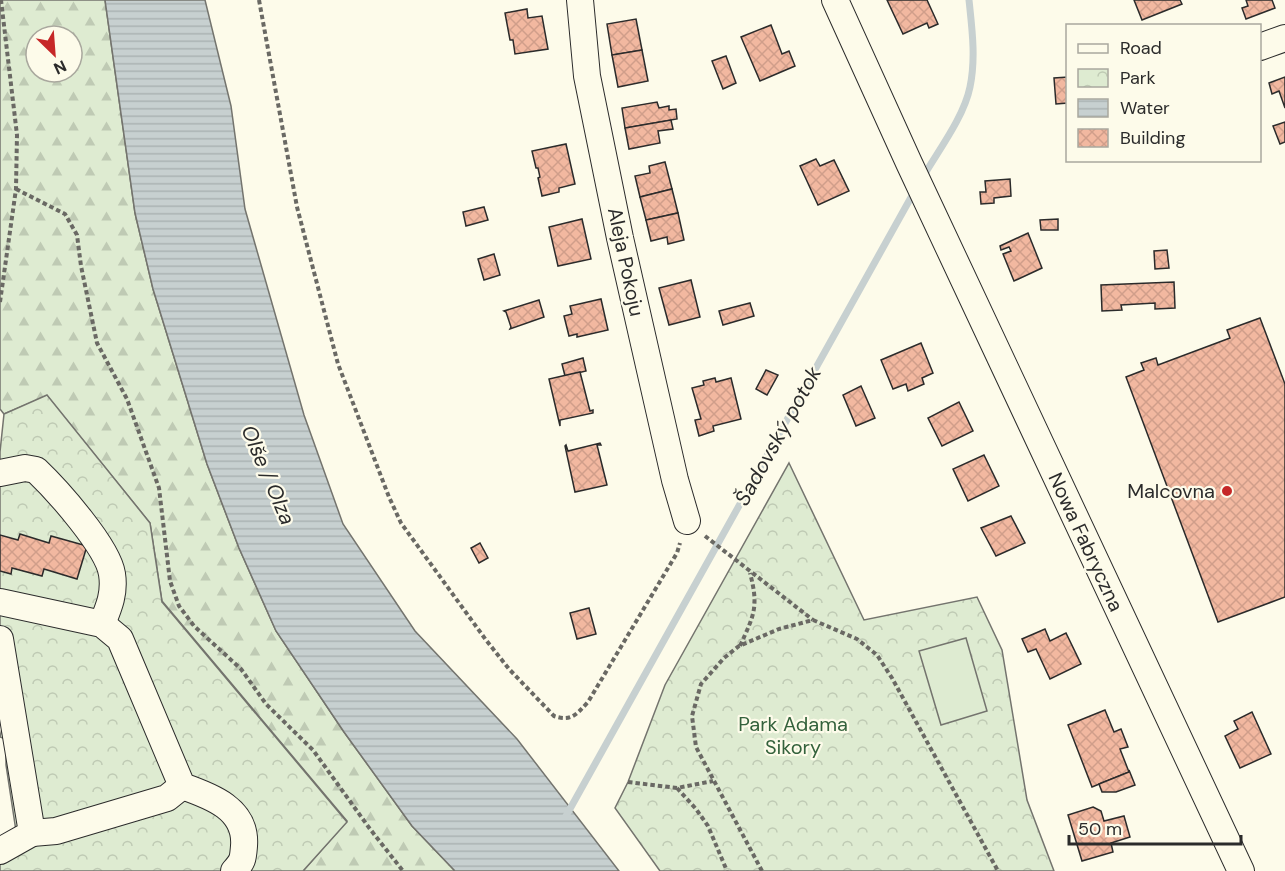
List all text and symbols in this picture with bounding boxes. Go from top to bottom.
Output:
north arrow [24,24,84,84]
legend [1066,24,1261,162]
text: Road [1120,36,1162,60]
text: N [50,55,70,79]
text: Park [1120,66,1156,90]
text: Water [1120,96,1170,120]
text: Building [1120,126,1185,150]
street label: Aleja Pokoju [602,205,650,319]
water label: Šadovský potok [728,361,828,511]
water label: Olše / Olza [234,421,302,529]
street label: Nowa Fabryczna [1042,468,1130,616]
place label: Malcovna [1127,478,1215,504]
marker: Malcovna [1220,484,1234,498]
park label: Park Adama Sikory [738,711,848,760]
scale bar [1069,808,1242,846]
text: 50 m [1078,817,1122,841]

